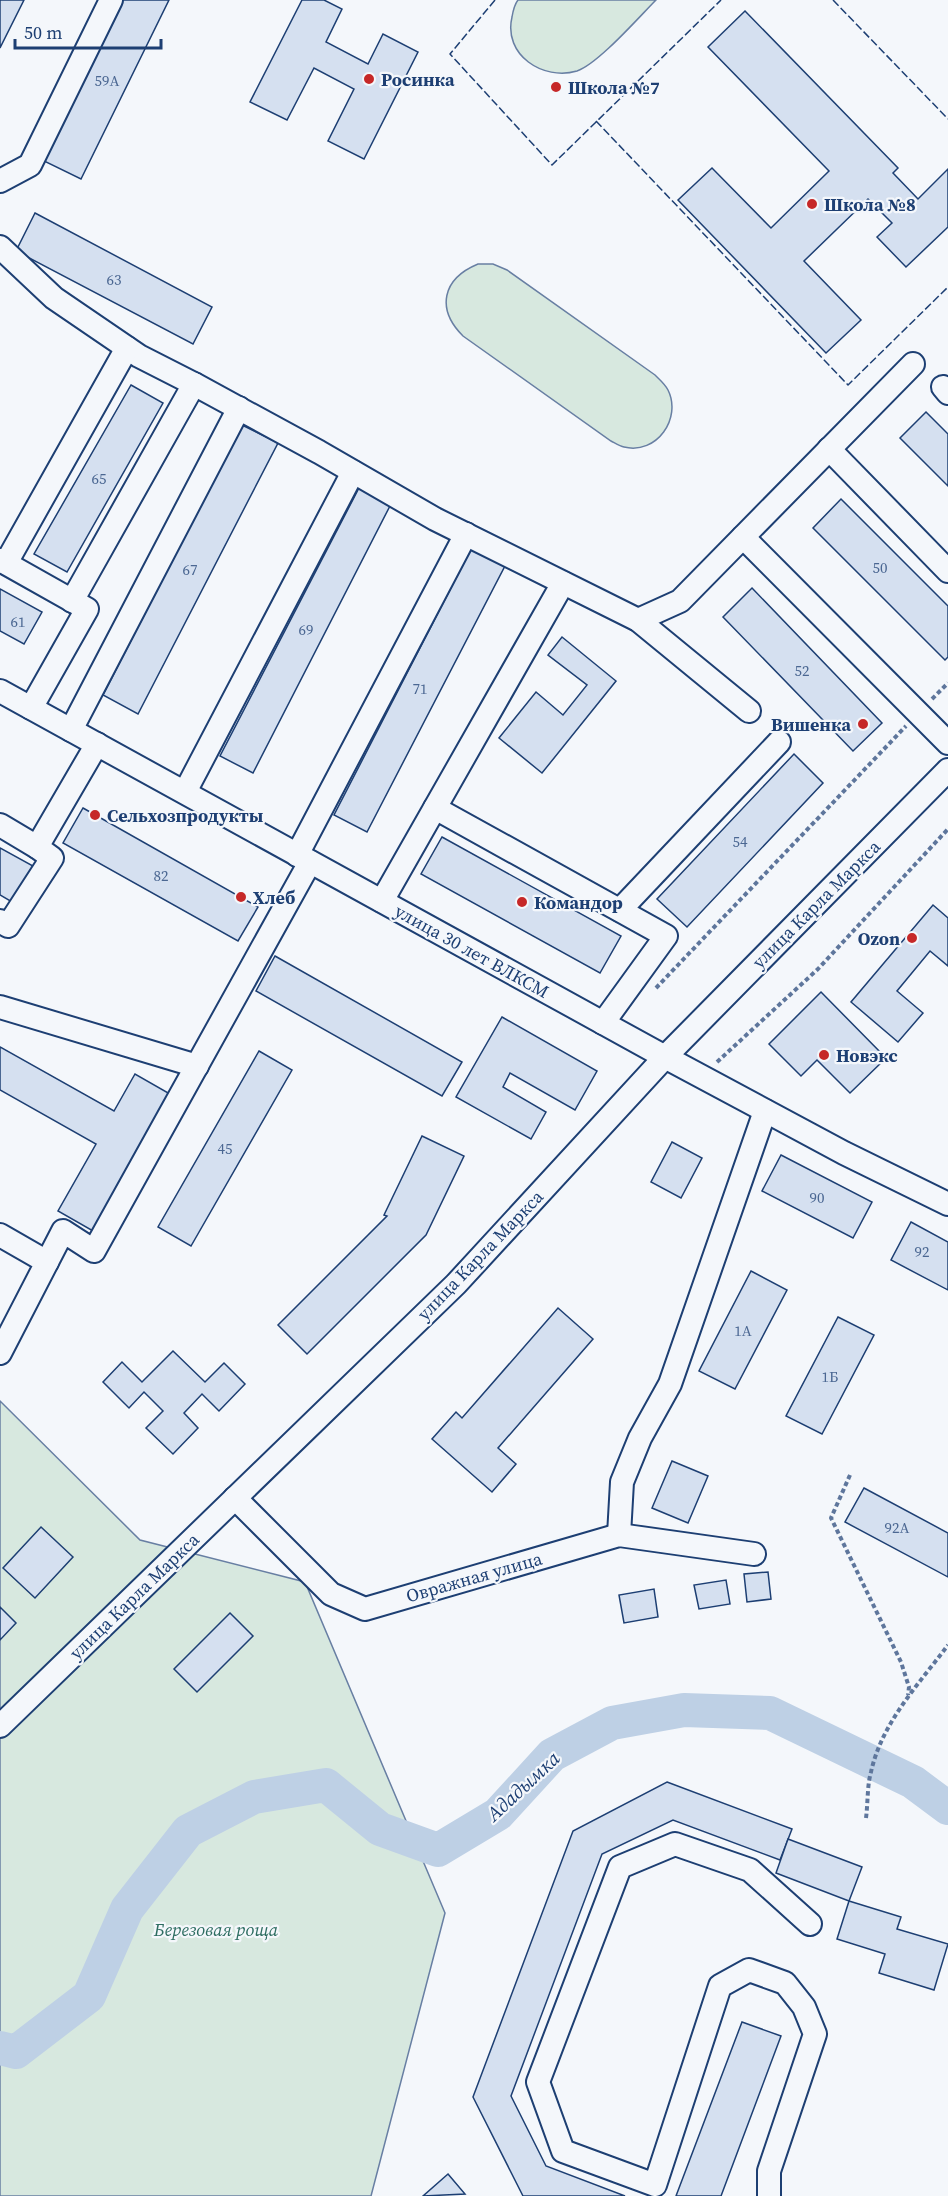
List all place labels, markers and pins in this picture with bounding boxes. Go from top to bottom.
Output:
place label: Росинка [381,67,455,92]
marker: Росинка [362,72,376,86]
place label: Школа №7 [568,75,660,100]
marker: Школа №7 [549,80,563,94]
place label: Школа №8 [824,192,916,217]
marker: Школа №8 [805,197,819,211]
place label: Вишенка [771,712,851,737]
marker: Вишенка [856,717,870,731]
place label: Сельхозпродукты [107,803,264,828]
marker: Сельхозпродукты [88,808,102,822]
place label: Хлеб [253,885,295,910]
marker: Хлеб [234,890,248,904]
place label: Командор [534,890,623,915]
marker: Командор [515,895,529,909]
place label: Ozon [858,926,900,951]
marker: Ozon [905,931,919,945]
place label: Новэкс [836,1043,898,1068]
marker: Новэкс [817,1048,831,1062]

